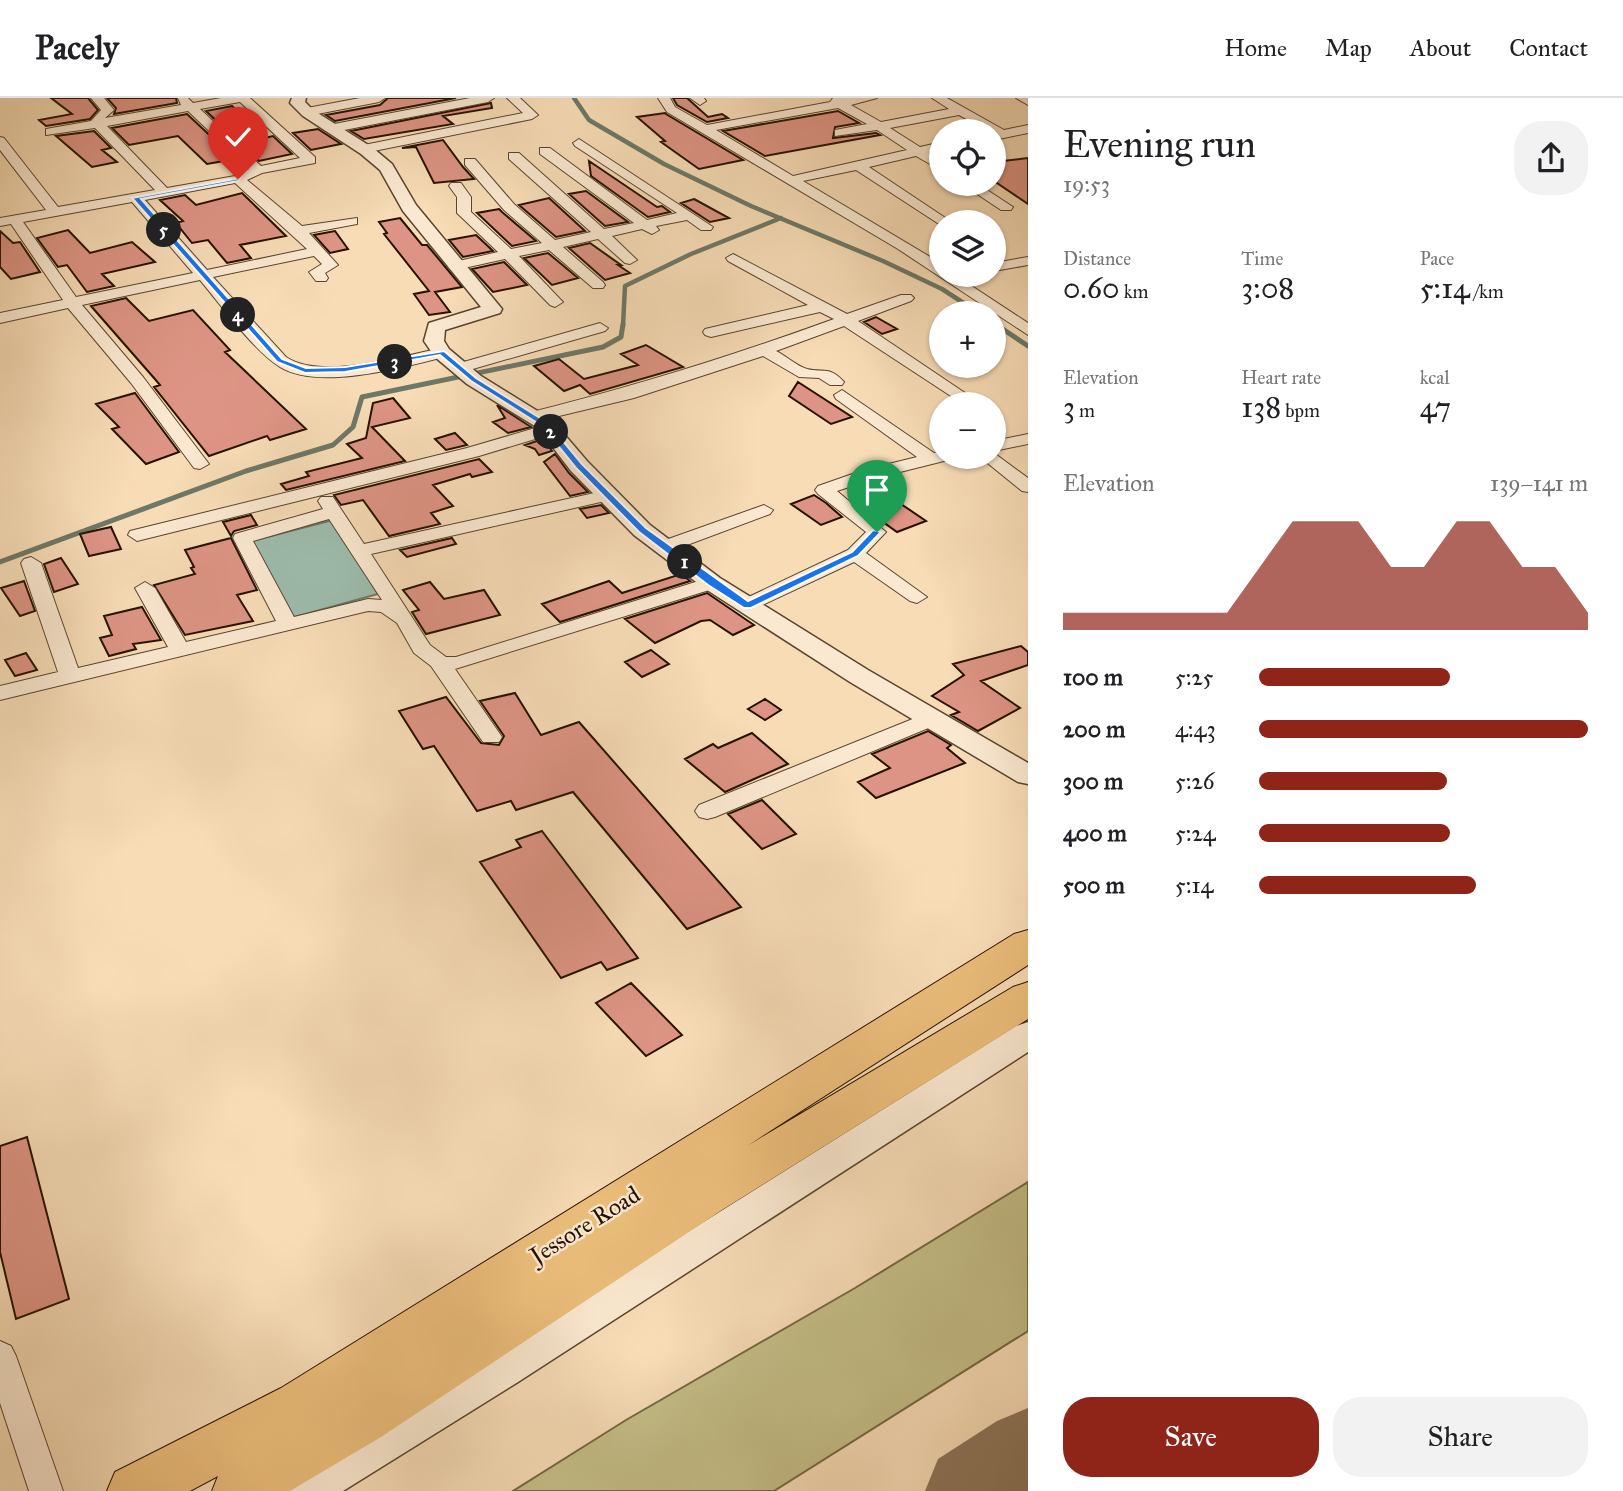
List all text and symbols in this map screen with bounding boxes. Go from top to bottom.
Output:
text: Pacely [35,28,119,68]
text: Home [1224,33,1287,63]
text: Map [1325,33,1372,63]
text: About [1410,33,1471,63]
text: Contact [1509,33,1588,63]
pin [208,107,268,179]
icon: check [219,118,257,156]
map controls [929,119,1006,469]
button: locate [929,119,1006,196]
text: Evening run [1063,121,1256,167]
button: share [1514,121,1588,195]
text: 19:53 [1063,170,1110,198]
button: layers [929,210,1006,287]
pin: 5 [146,212,182,248]
text: 5 [159,218,168,241]
text: Distance [1063,247,1131,270]
text: Time [1241,247,1283,270]
text: Pace [1420,247,1454,270]
text: 0.60 [1063,270,1120,306]
text: 3:08 [1241,270,1294,306]
text: 5:14 [1420,270,1470,306]
text: km [1120,280,1148,303]
text: /km [1470,280,1504,303]
pin: 4 [220,298,256,332]
button: + [929,301,1006,378]
text: 4 [232,303,243,326]
pin: 3 [378,344,412,380]
text: 3 [391,350,398,373]
text: Elevation [1063,366,1138,389]
text: Heart rate [1241,366,1321,389]
text: kcal [1420,366,1450,389]
text: 3 [1063,389,1075,425]
text: 138 [1241,389,1281,425]
text: 47 [1420,389,1451,425]
button: − [929,392,1006,469]
text: m [1075,399,1095,422]
text: bpm [1281,399,1320,422]
pin: 2 [534,414,568,450]
text: 2 [546,420,555,443]
pin [847,460,907,532]
text: Elevation [1063,469,1154,497]
text: 139–141 m [1490,469,1588,497]
icon: arrive [858,471,896,509]
pin: 1 [668,545,702,580]
text: 1 [681,550,688,573]
text: 100 m [1063,663,1123,691]
text: 5:25 [1175,663,1213,691]
text: 200 m [1063,715,1125,743]
text: 4:43 [1175,715,1216,743]
text: 300 m [1063,767,1123,795]
text: 5:26 [1175,767,1215,795]
text: 400 m [1063,819,1127,847]
text: 5:24 [1175,819,1216,847]
text: 500 m [1063,871,1125,899]
text: 5:14 [1175,871,1213,899]
street label: Jessore Road [522,1179,646,1272]
button: Save [1063,1397,1319,1477]
button: Share [1333,1397,1588,1477]

